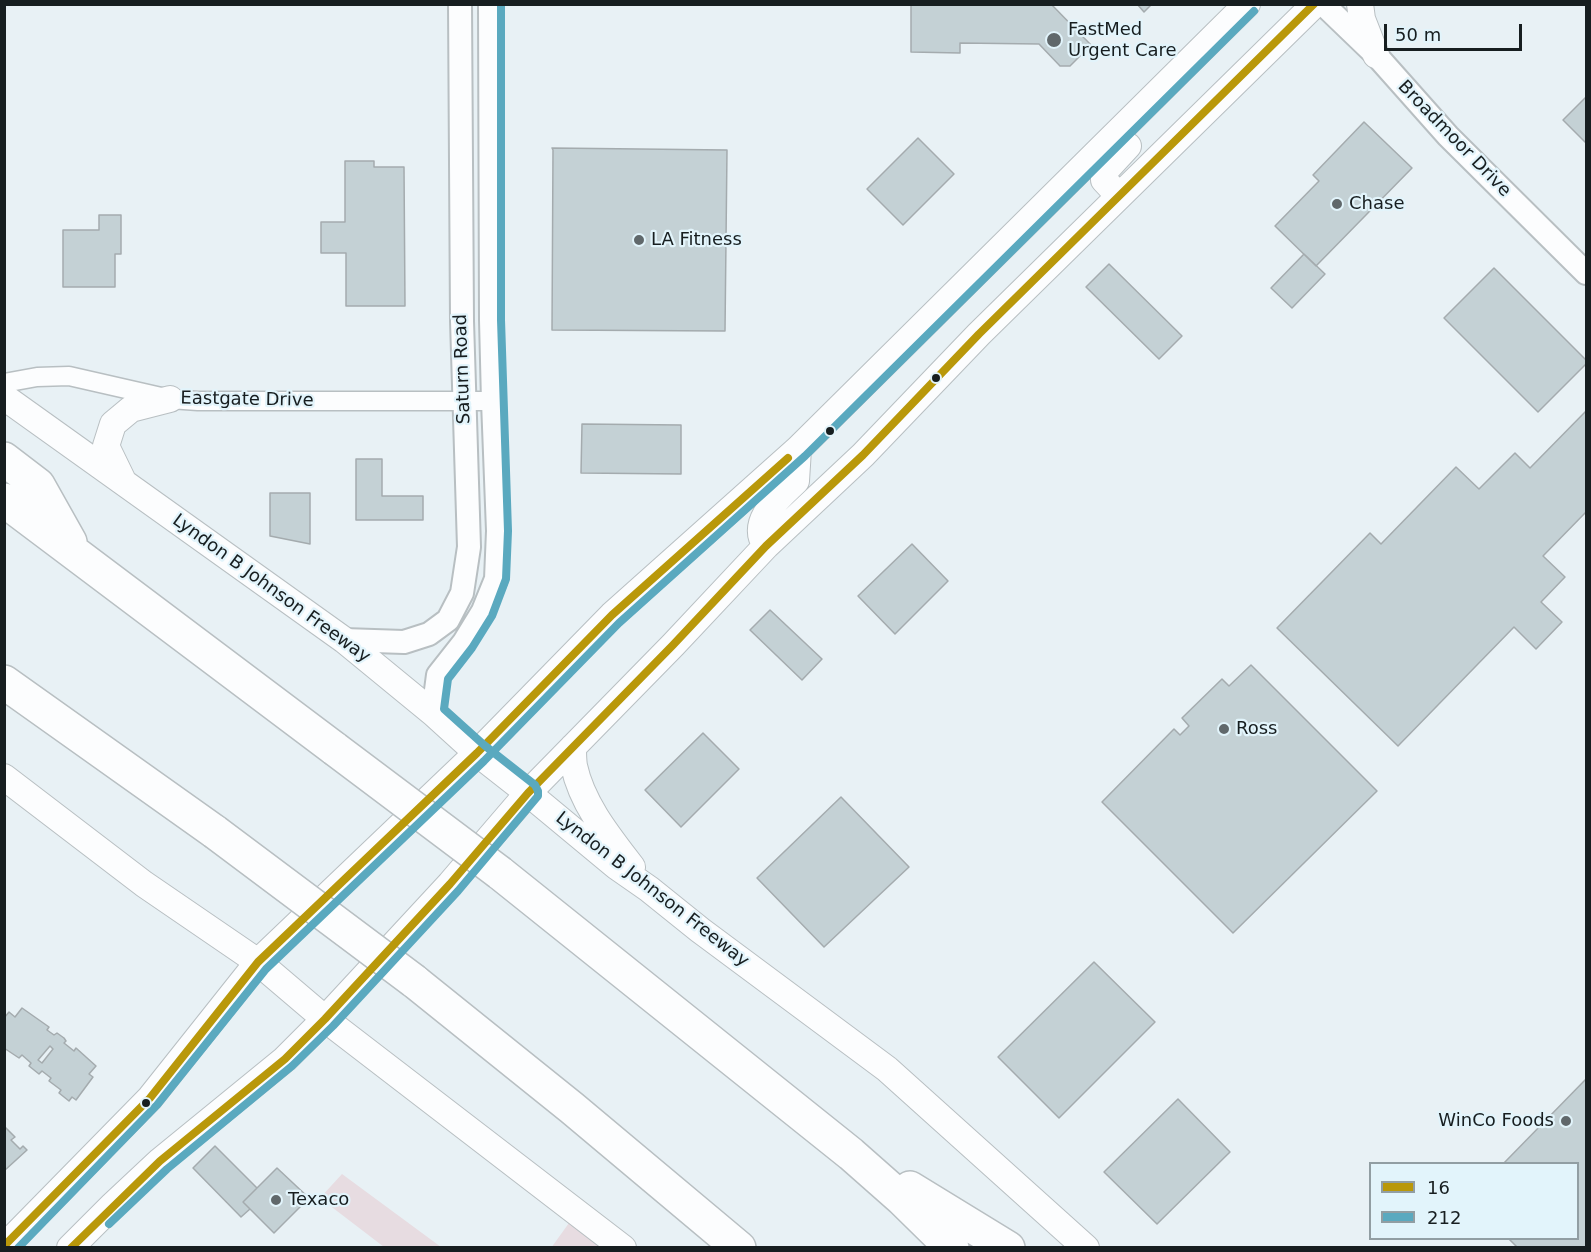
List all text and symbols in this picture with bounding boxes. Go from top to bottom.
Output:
scale bar [1387,12,1525,50]
place label: FastMed Urgent Care [1068,19,1177,62]
text: 50 m [1395,24,1441,45]
marker: FastMed Urgent Care [1045,31,1063,49]
street label: Broadmoor Drive [1393,76,1515,202]
place label: Chase [1349,193,1404,215]
marker: Chase [1330,197,1344,211]
place label: LA Fitness [651,229,742,251]
marker: LA Fitness [632,233,646,247]
street label: Saturn Road [450,314,476,424]
unlabelled marker [930,372,942,384]
street label: Eastgate Drive [180,388,314,412]
unlabelled marker [824,425,836,437]
street label: Lyndon B Johnson Freeway [168,510,374,668]
place label: Ross [1236,718,1277,740]
marker: Ross [1217,722,1231,736]
street label: Lyndon B Johnson Freeway [551,808,753,972]
unlabelled marker [140,1097,152,1109]
place label: WinCo Foods [1438,1110,1554,1132]
marker: WinCo Foods [1559,1114,1573,1128]
legend [1369,1162,1579,1240]
text: 16 [1427,1177,1450,1198]
place label: Texaco [288,1189,349,1211]
marker: Texaco [269,1193,283,1207]
text: 212 [1427,1207,1461,1228]

